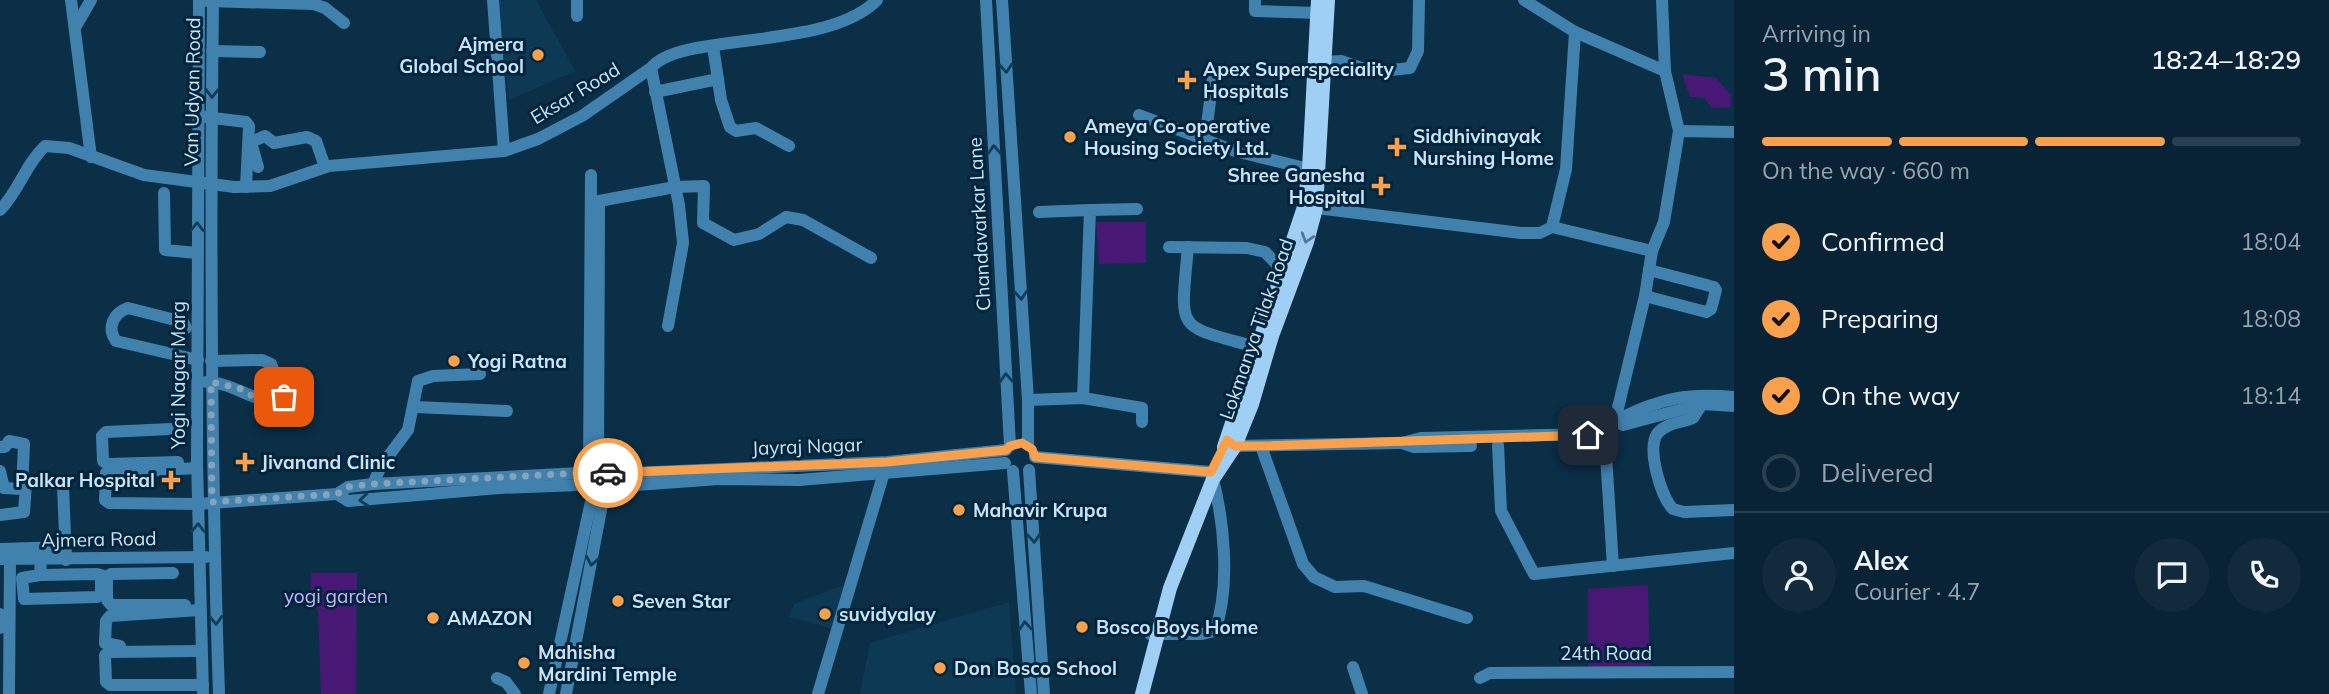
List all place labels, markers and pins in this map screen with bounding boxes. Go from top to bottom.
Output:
place label: Ajmera Global School [399,32,524,78]
marker: Ajmera Global School [530,47,546,63]
place label: Apex Superspeciality Hospitals [1203,57,1394,103]
marker: Apex Superspeciality Hospitals [1177,70,1197,90]
place label: Ameya Co-operative Housing Society Ltd. [1084,114,1271,160]
place label: Siddhivinayak Nurshing Home [1413,124,1554,170]
marker: Ameya Co-operative Housing Society Ltd. [1062,129,1078,145]
marker: Siddhivinayak Nurshing Home [1387,137,1407,157]
place label: Shree Ganesha Hospital [1227,163,1365,209]
marker: Shree Ganesha Hospital [1371,176,1391,196]
place label: Yogi Ratna [467,349,567,373]
marker: Yogi Ratna [446,353,462,369]
pin [254,367,314,427]
pin [1558,405,1618,465]
place label: Jivanand Clinic [261,450,396,474]
marker: Jivanand Clinic [235,452,255,472]
place label: Palkar Hospital [15,468,155,492]
marker: Palkar Hospital [161,470,181,490]
place label: Mahavir Krupa [973,498,1107,522]
marker: Mahavir Krupa [951,502,967,518]
place label: Seven Star [632,589,731,613]
marker: Seven Star [610,593,626,609]
place label: suvidyalay [839,602,936,626]
place label: AMAZON [447,606,532,630]
marker: suvidyalay [817,606,833,622]
marker: AMAZON [425,610,441,626]
place label: Bosco Boys Home [1096,615,1258,639]
marker: Bosco Boys Home [1074,619,1090,635]
place label: Mahisha Mardini Temple [538,640,677,686]
marker: Mahisha Mardini Temple [516,655,532,671]
place label: Don Bosco School [954,656,1117,680]
marker: Don Bosco School [932,660,948,676]

